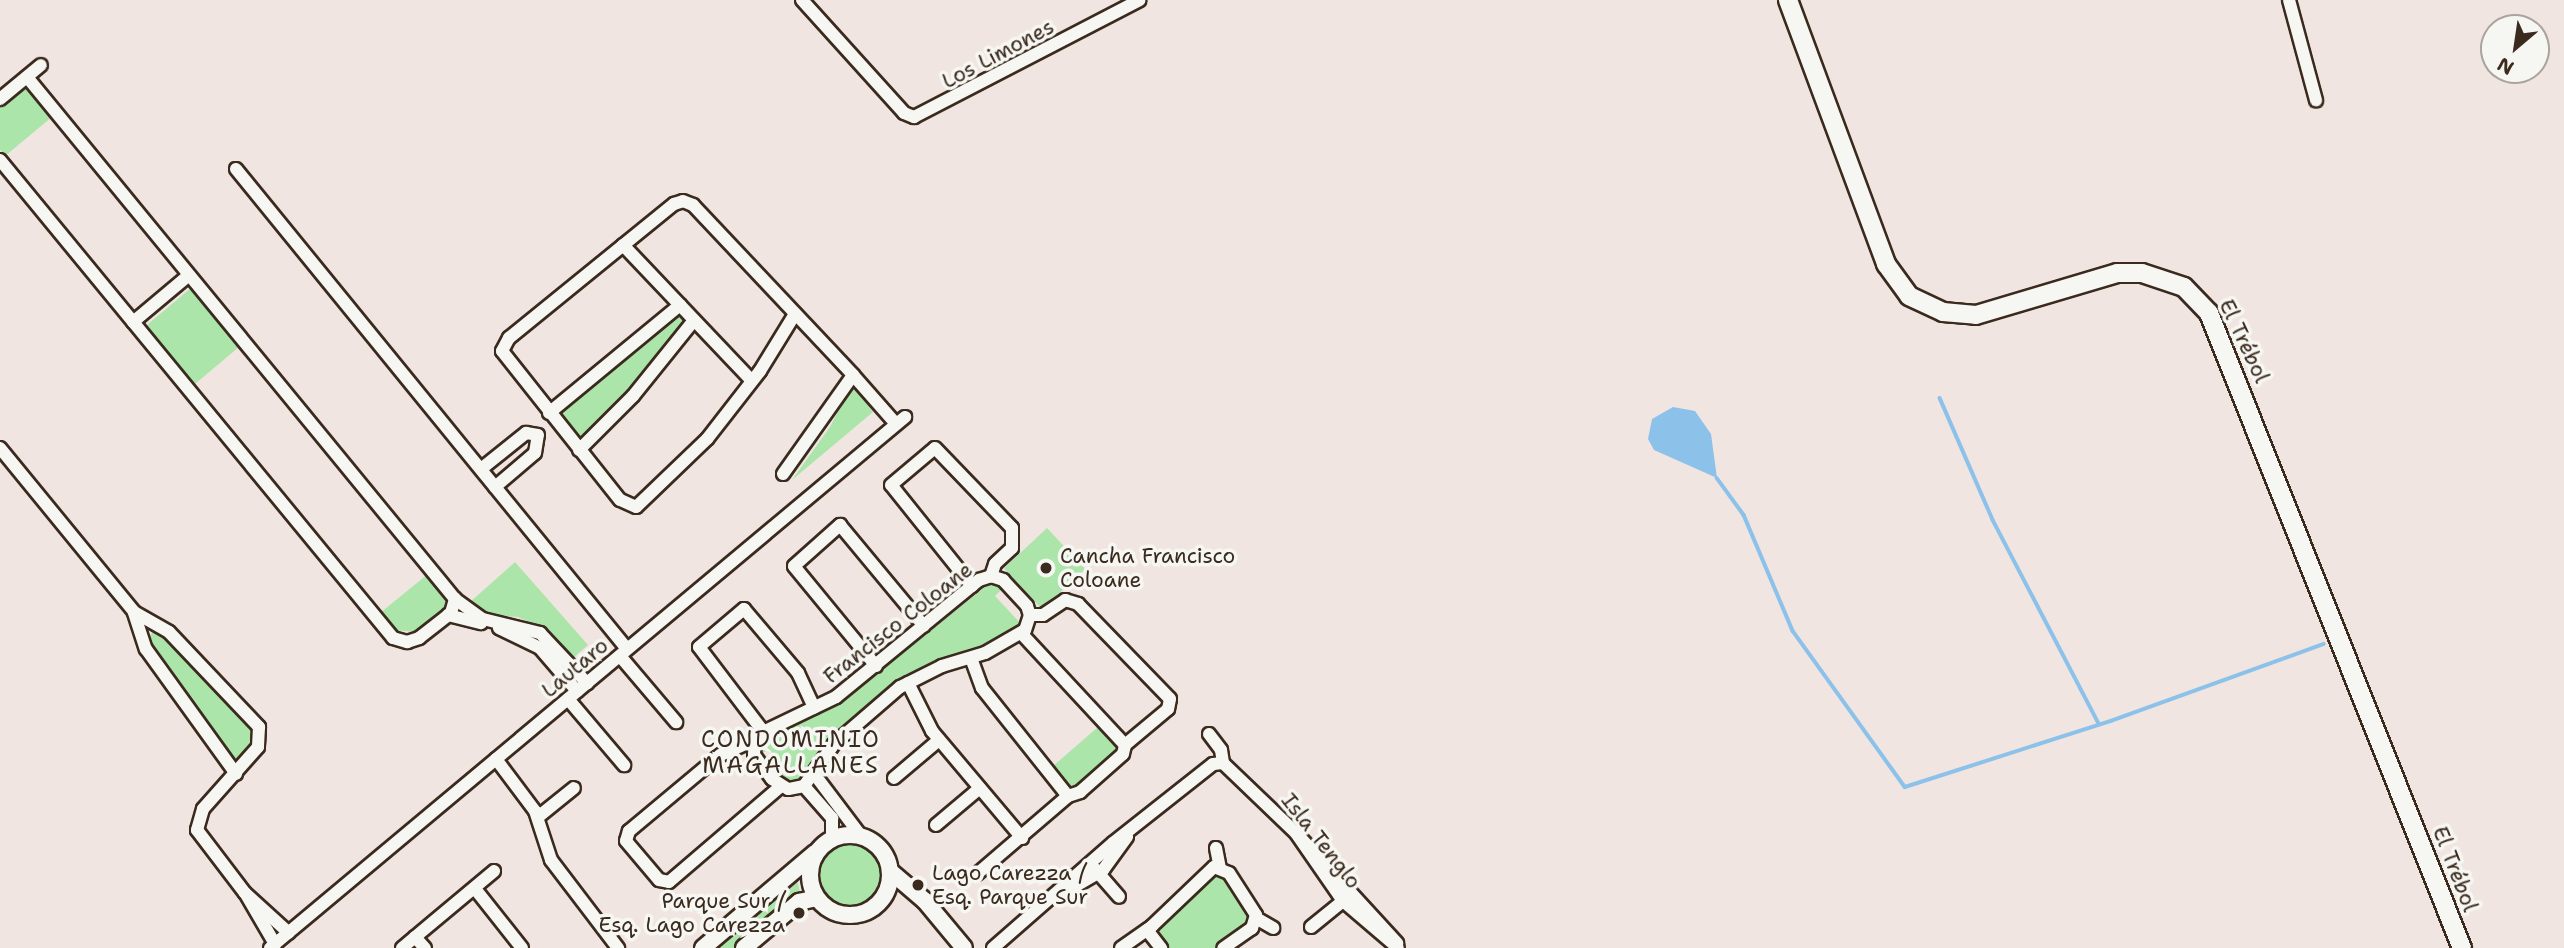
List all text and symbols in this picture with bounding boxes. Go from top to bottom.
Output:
street label: Los Limones [938,14,1058,94]
north arrow [2480,14,2550,84]
text: N [2493,51,2518,81]
street label: El Trébol [2214,295,2274,387]
place label: Cancha Francisco Coloane [1060,543,1235,593]
street label: Francisco Coloane [818,557,978,689]
marker: Cancha Francisco Coloane [1038,560,1054,576]
street label: Lautaro [537,633,613,703]
district label: CONDOMINIO MAGALLANES [702,725,880,779]
street label: Isla Tenglo [1276,788,1366,894]
street label: El Trébol [2427,823,2483,915]
place label: Lago Carezza / Esq. Parque Sur [932,860,1088,910]
marker: Lago Carezza / Esq. Parque Sur [910,877,926,893]
place label: Parque Sur / Esq. Lago Carezza [598,888,785,938]
marker: Parque Sur / Esq. Lago Carezza [791,905,807,921]

